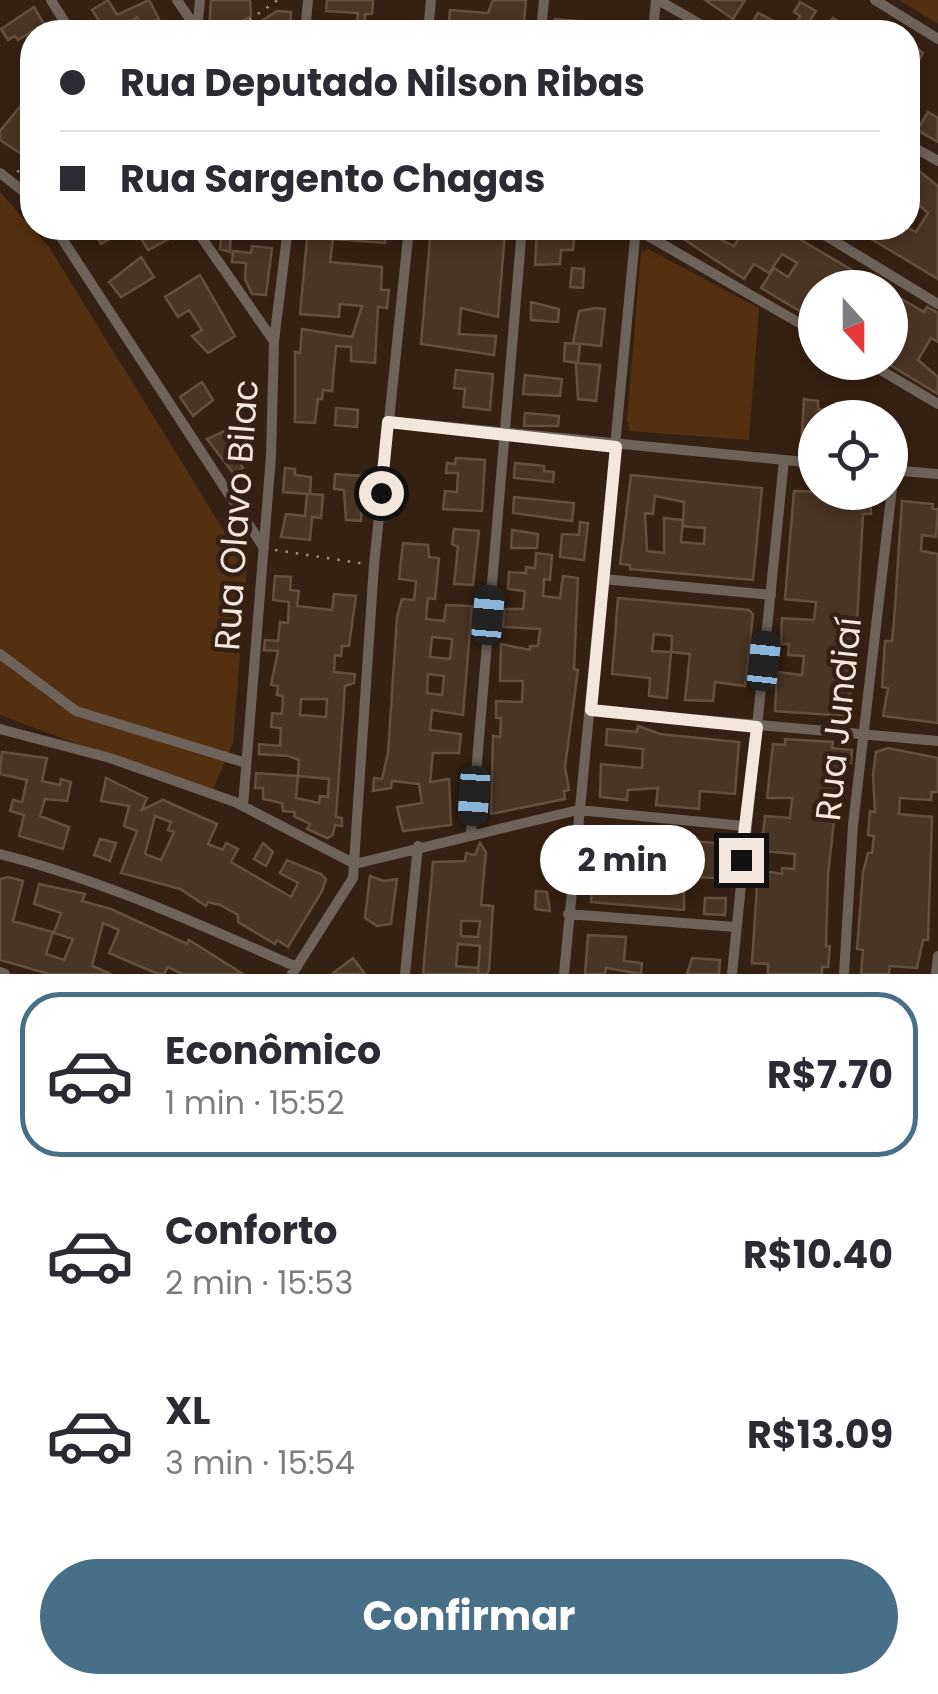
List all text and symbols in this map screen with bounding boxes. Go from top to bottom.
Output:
text: Rua Deputado Nilson Ribas [120,56,645,109]
text: Rua Sargento Chagas [120,152,545,205]
north arrow [798,270,908,380]
map controls [798,270,908,510]
street label: Rua Olavo Bilac [202,378,270,652]
button: locate [798,400,908,510]
route start [359,471,404,516]
car [470,584,506,646]
street label: Rua Jundiaí [803,615,873,823]
car [746,630,782,692]
car [457,765,491,827]
callout: 2 min [541,825,706,895]
text: 2 min [578,837,667,882]
route end [719,838,764,883]
text: Econômico [165,1024,381,1077]
icon: car [45,1030,135,1120]
text: R$7.70 [767,1048,893,1101]
text: 1 min · 15:52 [165,1080,345,1125]
text: Conforto [165,1204,338,1257]
icon: car [45,1210,135,1300]
text: R$10.40 [743,1228,893,1281]
text: 2 min · 15:53 [165,1260,353,1305]
text: XL [165,1384,210,1437]
icon: car [45,1390,135,1480]
text: R$13.09 [747,1408,893,1461]
text: 3 min · 15:54 [165,1440,355,1485]
button: Confirmar [40,1559,898,1674]

